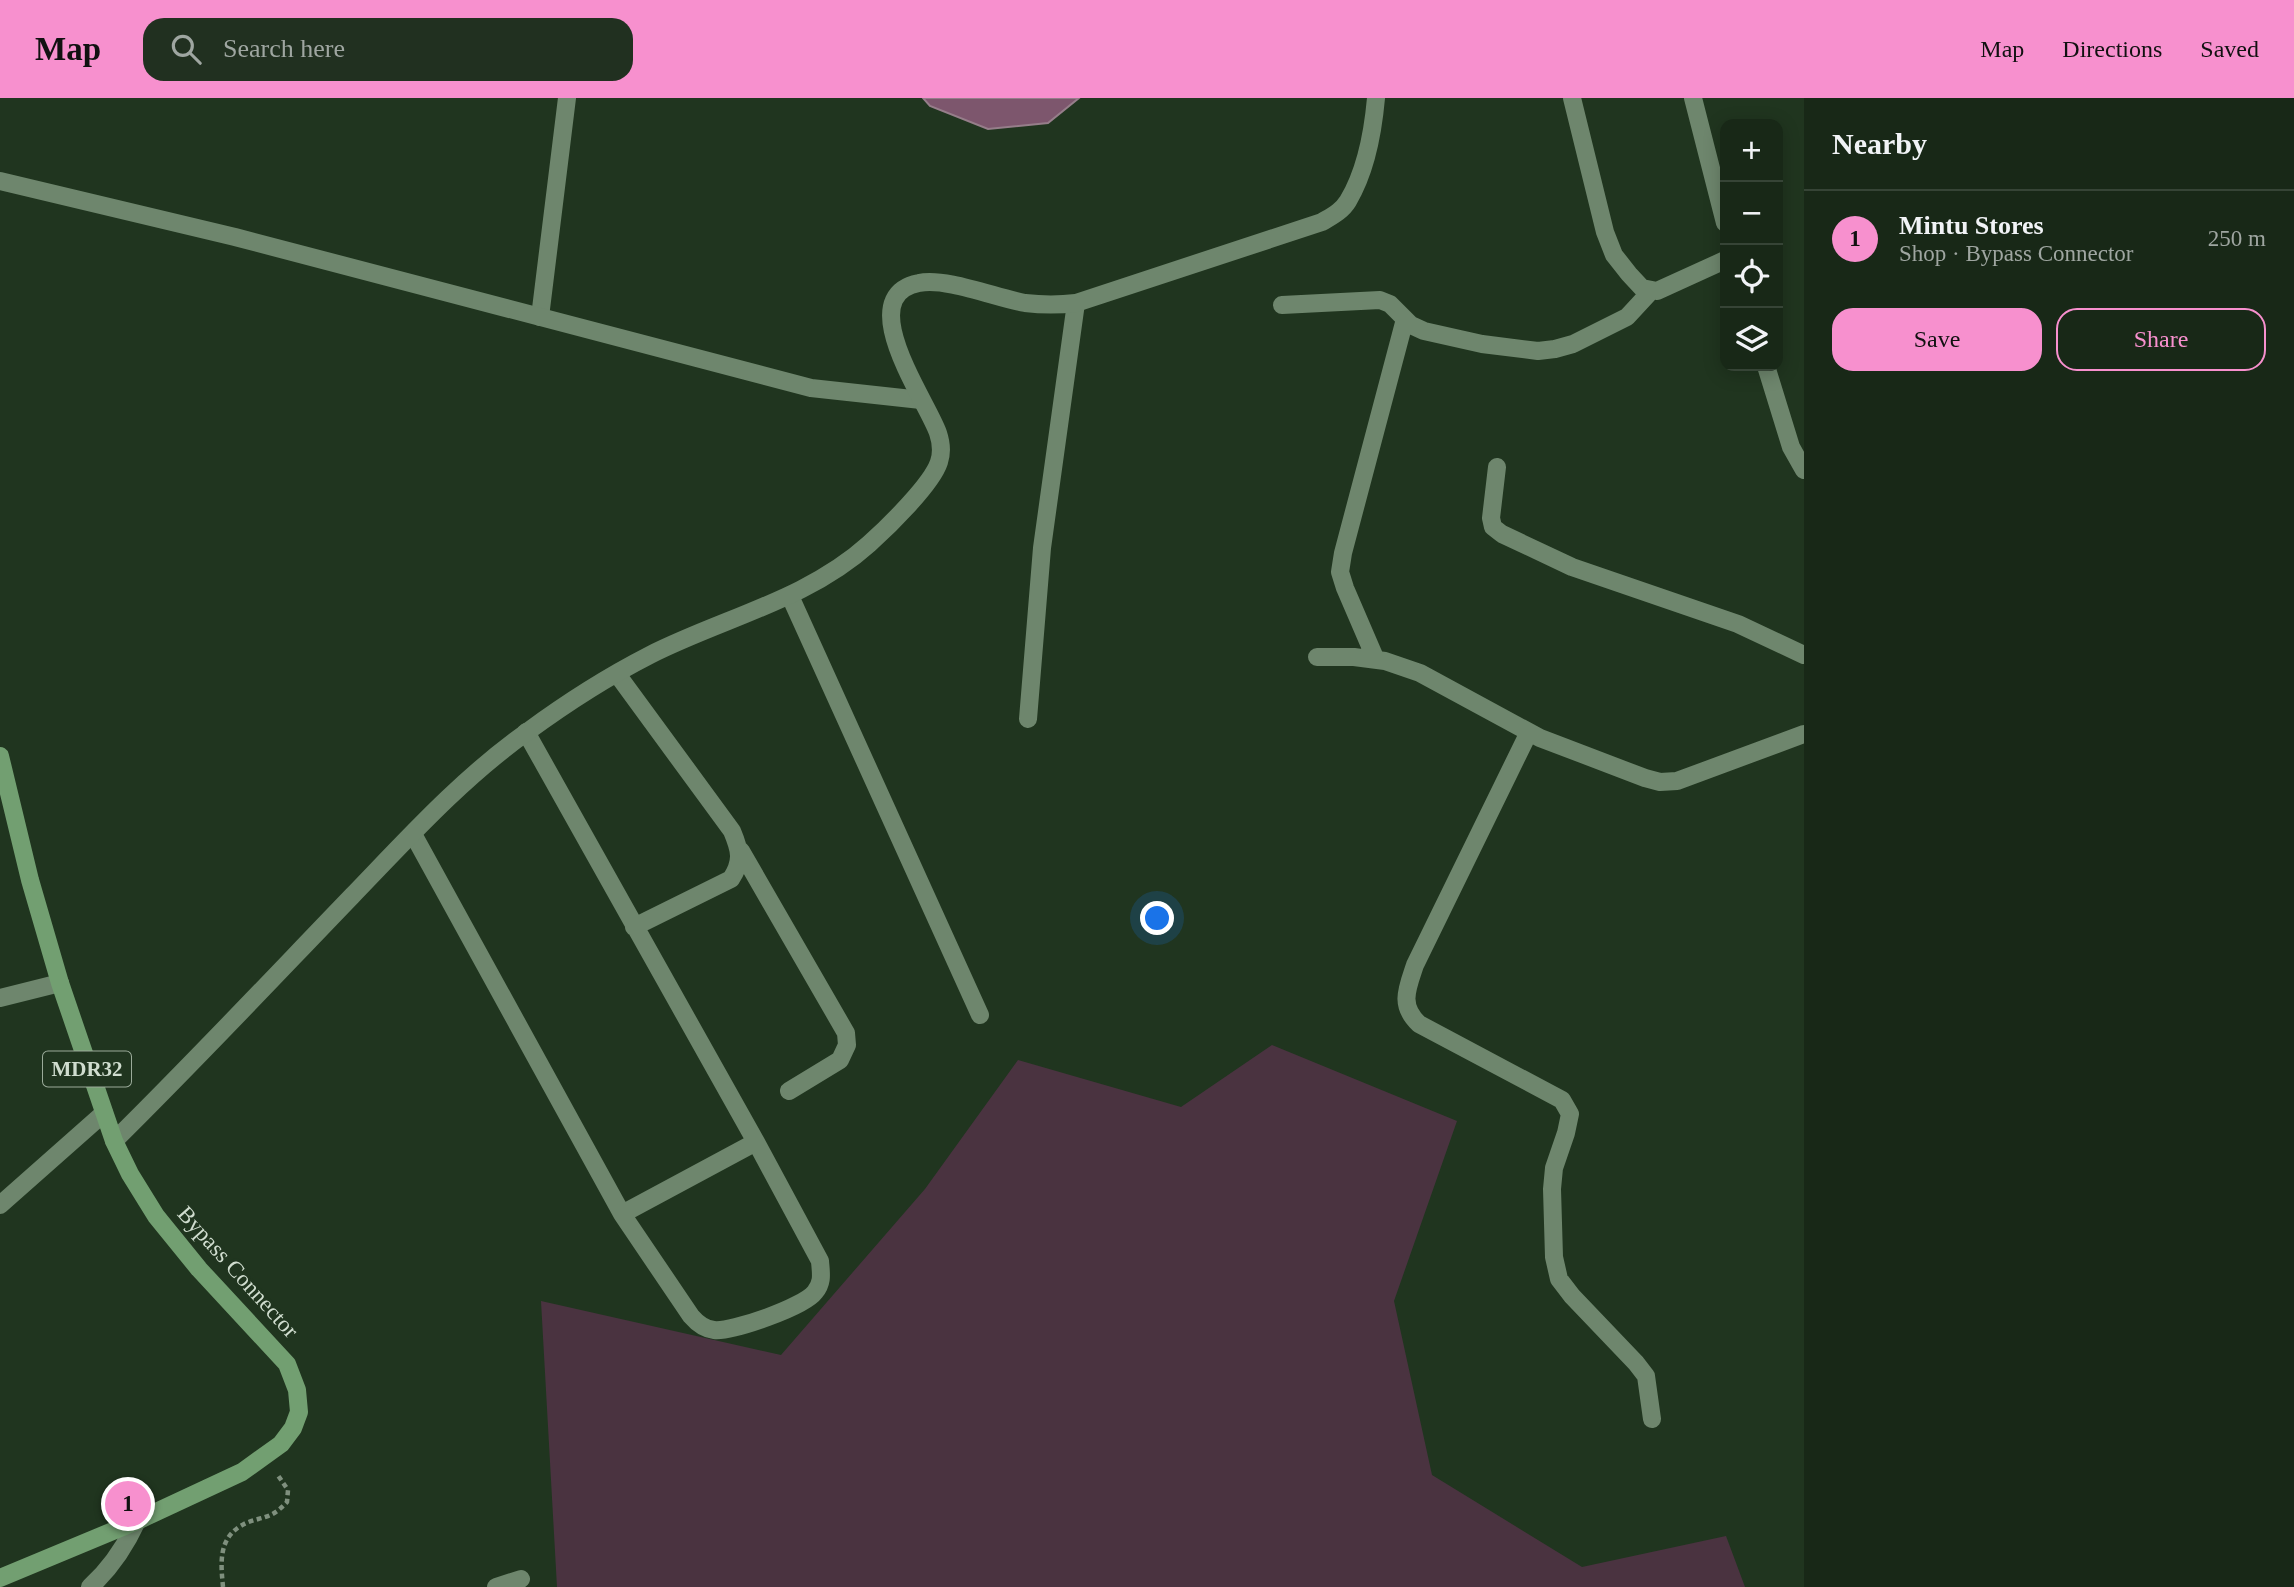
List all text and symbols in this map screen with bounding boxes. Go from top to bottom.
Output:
search box [143,18,633,81]
icon: search [167,30,205,68]
text: Map [35,31,101,67]
text: Search here [223,34,345,63]
text: Map [1980,36,2024,62]
text: Directions [2062,36,2162,62]
text: Saved [2200,36,2259,62]
map controls [1720,119,1783,371]
button: + [1720,119,1783,182]
text: Nearby [1832,127,1927,160]
button: − [1720,182,1783,245]
text: Mintu Stores [1899,211,2044,240]
text: 1 [1849,226,1861,251]
text: 250 m [2208,226,2266,251]
text: Shop · Bypass Connector [1899,241,2133,266]
button: locate [1720,245,1783,308]
button: layers [1720,308,1783,371]
button: Save [1832,308,2042,371]
button: Share [2056,308,2266,371]
your location [1140,901,1174,935]
road number: MDR32 [43,1052,131,1086]
street label: Bypass Connector [172,1201,304,1343]
pin: 1 [105,1478,151,1530]

